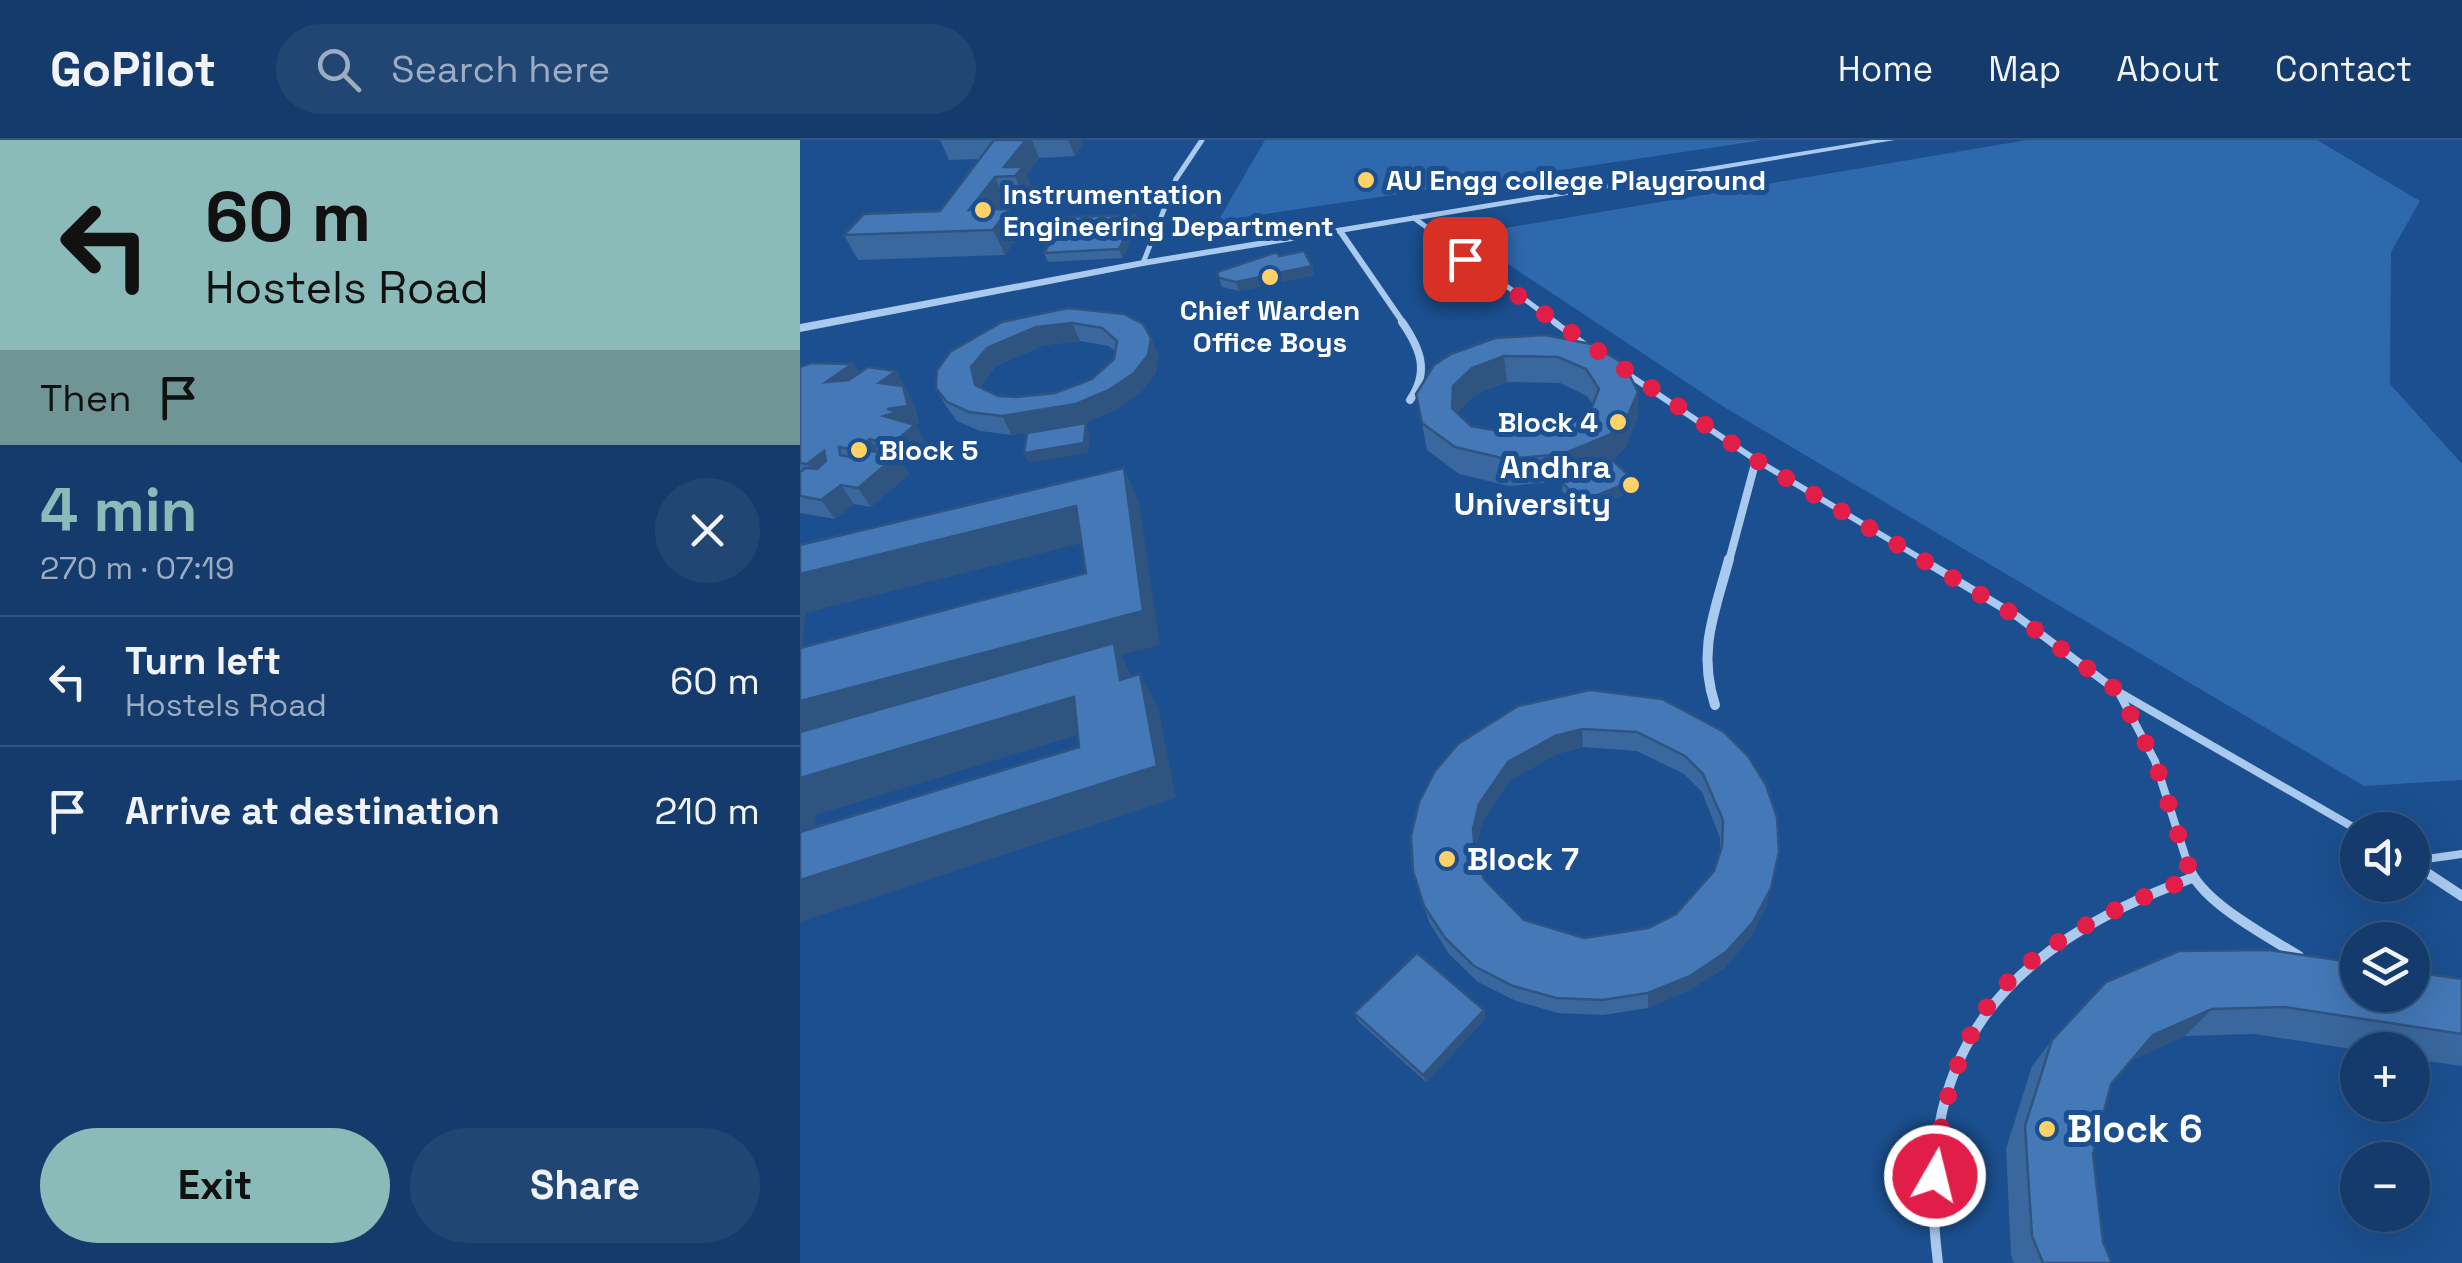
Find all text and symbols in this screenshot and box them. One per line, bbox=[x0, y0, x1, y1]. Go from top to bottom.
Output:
search box bbox=[276, 24, 976, 114]
text: GoPilot bbox=[50, 39, 216, 100]
icon: search bbox=[311, 42, 366, 97]
text: Search here bbox=[391, 45, 610, 93]
text: Home bbox=[1838, 47, 1933, 91]
text: Map bbox=[1988, 47, 2061, 91]
text: About bbox=[2116, 47, 2220, 91]
text: Contact bbox=[2275, 47, 2412, 91]
place label: AU Engg college Playground bbox=[1386, 162, 1766, 198]
marker: AU Engg college Playground bbox=[1355, 169, 1377, 191]
text: 60 m bbox=[205, 172, 371, 261]
place label: Instrumentation Engineering Department bbox=[1003, 176, 1334, 244]
icon: left bbox=[40, 180, 170, 310]
marker: Instrumentation Engineering Department bbox=[972, 199, 994, 221]
pin bbox=[1423, 217, 1508, 302]
icon: arrive bbox=[1438, 232, 1493, 287]
text: Hostels Road bbox=[205, 259, 489, 316]
marker: Chief Warden Office Boys bbox=[1259, 266, 1281, 288]
place label: Chief Warden Office Boys bbox=[1180, 292, 1360, 360]
icon: arrive bbox=[151, 370, 206, 425]
text: Then bbox=[40, 374, 131, 422]
place label: Block 4 bbox=[1498, 404, 1598, 440]
marker: Block 4 bbox=[1607, 411, 1629, 433]
place label: Block 5 bbox=[879, 432, 978, 468]
marker: Block 5 bbox=[848, 439, 870, 461]
place label: Andhra University bbox=[1454, 447, 1611, 524]
text: 4 min bbox=[40, 472, 198, 549]
marker: Andhra University bbox=[1620, 474, 1642, 496]
button: close bbox=[655, 478, 760, 583]
text: 270 m · 07:19 bbox=[40, 548, 235, 588]
text: Turn left bbox=[125, 637, 281, 685]
icon: left bbox=[40, 654, 95, 709]
text: 60 m bbox=[670, 657, 760, 705]
text: Hostels Road bbox=[125, 685, 327, 725]
icon: arrive bbox=[40, 784, 95, 839]
text: Arrive at destination bbox=[125, 787, 500, 835]
text: 210 m bbox=[654, 787, 760, 835]
map controls bbox=[2340, 812, 2430, 1232]
button: sound bbox=[2340, 812, 2430, 902]
place label: Block 7 bbox=[1467, 839, 1579, 879]
marker: Block 7 bbox=[1436, 848, 1458, 870]
button: layers bbox=[2340, 922, 2430, 1012]
button: + bbox=[2340, 1032, 2430, 1122]
place label: Block 6 bbox=[2067, 1105, 2202, 1153]
marker: Block 6 bbox=[2036, 1118, 2058, 1140]
position arrow bbox=[1883, 1124, 1987, 1228]
button: Exit bbox=[40, 1128, 390, 1243]
button: Share bbox=[410, 1128, 760, 1243]
button: − bbox=[2340, 1142, 2430, 1232]

